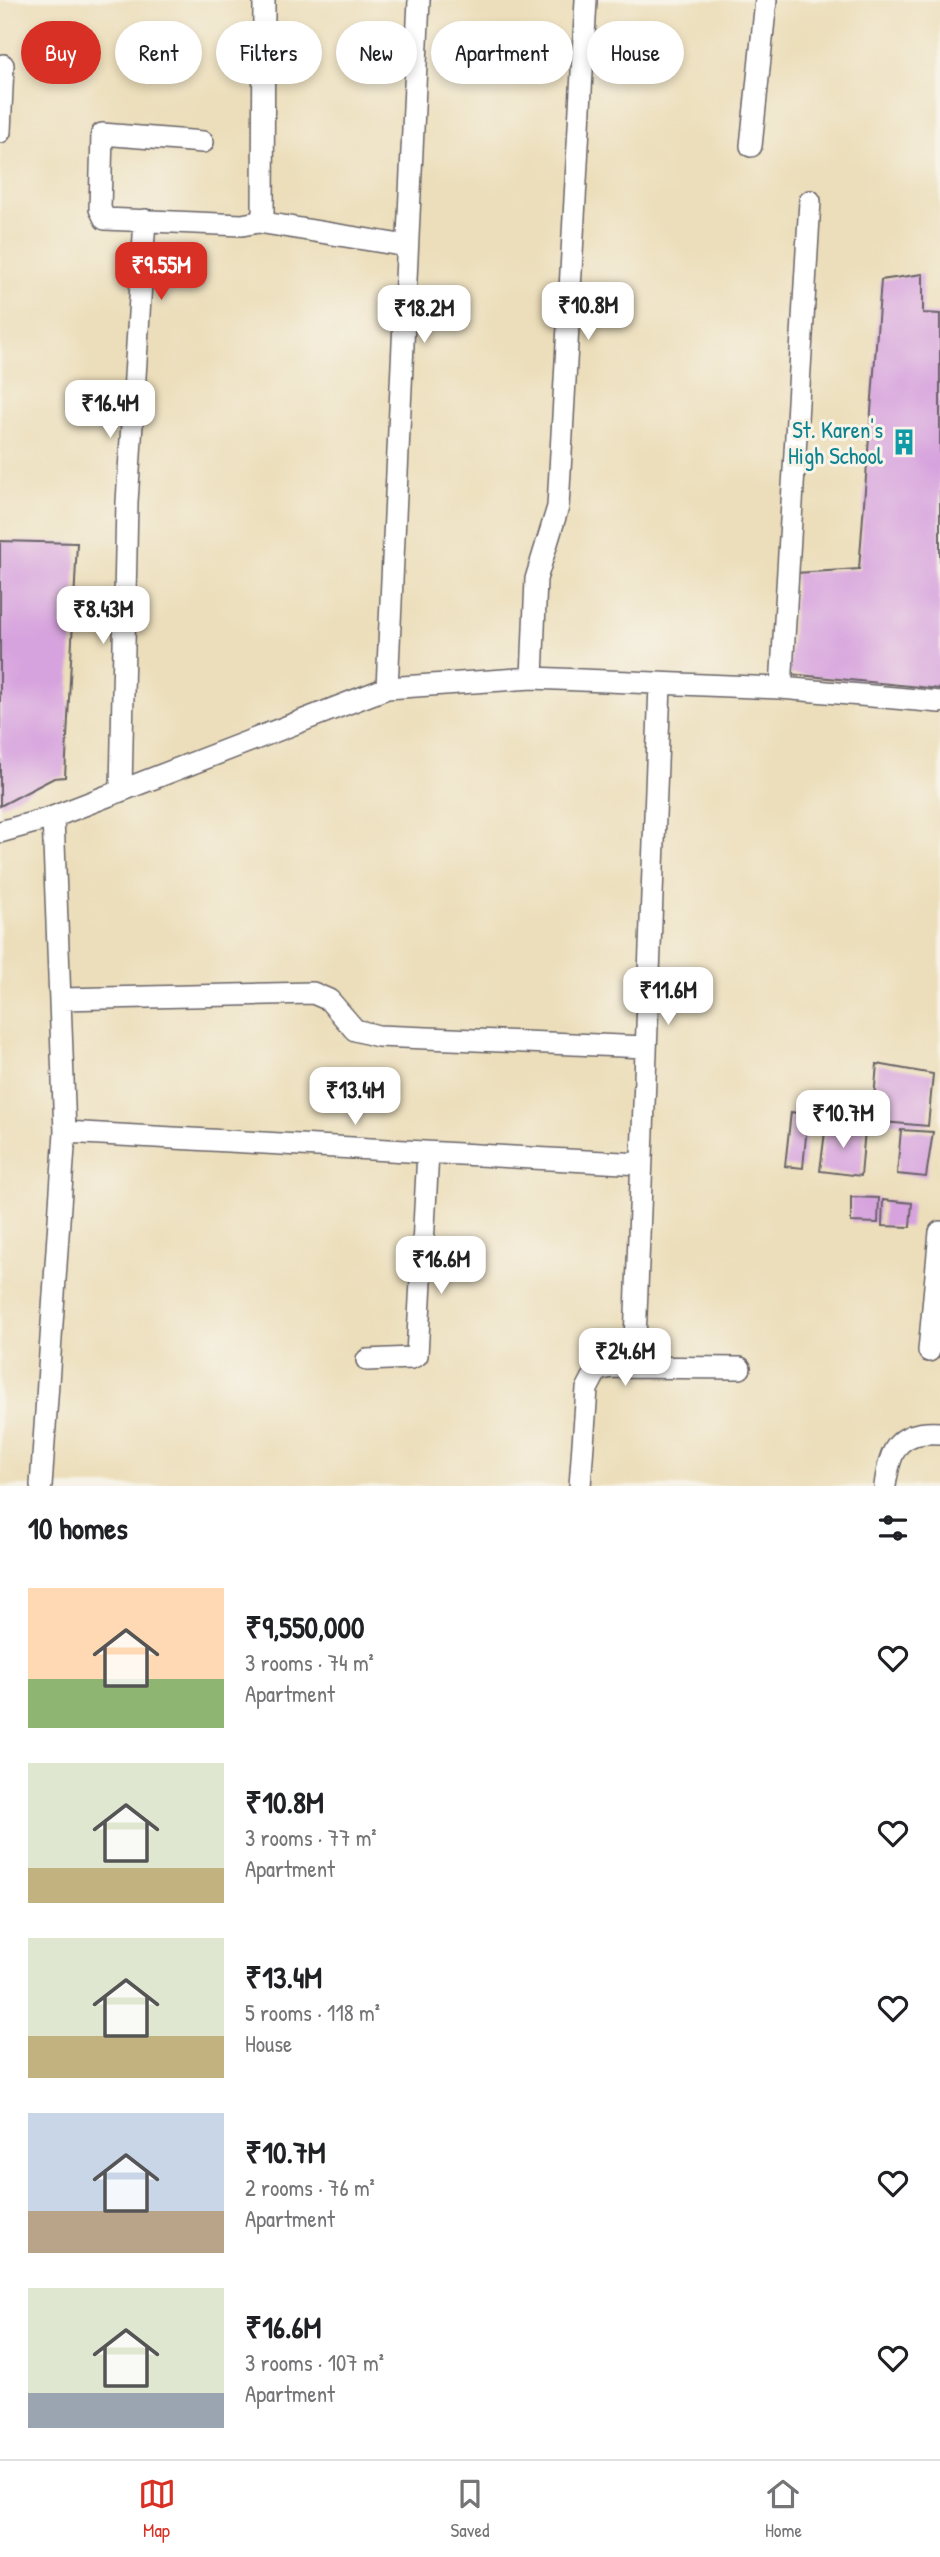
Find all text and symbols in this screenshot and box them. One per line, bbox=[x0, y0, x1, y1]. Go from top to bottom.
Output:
chip: Buy bbox=[21, 21, 101, 84]
chip: Rent bbox=[115, 21, 202, 84]
chip: Filters bbox=[216, 21, 322, 84]
chip: New bbox=[336, 21, 417, 84]
chip: Apartment bbox=[431, 21, 573, 84]
chip: House bbox=[587, 21, 684, 84]
pin: ₹9.55M bbox=[104, 243, 218, 302]
text: ₹9.55M bbox=[131, 249, 191, 280]
pin: ₹10.8M bbox=[531, 282, 645, 342]
pin: ₹18.2M bbox=[367, 286, 481, 345]
text: ₹10.8M bbox=[558, 289, 618, 320]
text: ₹18.2M bbox=[394, 292, 454, 323]
pin: ₹16.4M bbox=[53, 380, 167, 440]
text: ₹16.4M bbox=[81, 387, 139, 418]
place label: St. Karen's High School bbox=[788, 414, 884, 471]
building icon: St. Karen's High School bbox=[889, 427, 919, 457]
pin: ₹8.43M bbox=[46, 586, 160, 646]
text: ₹8.43M bbox=[73, 593, 133, 624]
pin: ₹11.6M bbox=[611, 968, 725, 1027]
text: ₹11.6M bbox=[639, 974, 697, 1005]
pin: ₹13.4M bbox=[298, 1068, 412, 1127]
text: ₹13.4M bbox=[325, 1074, 385, 1105]
pin: ₹10.7M bbox=[786, 1090, 900, 1150]
text: ₹10.7M bbox=[812, 1097, 874, 1128]
pin: ₹16.6M bbox=[384, 1236, 498, 1296]
text: ₹16.6M bbox=[412, 1243, 470, 1274]
pin: ₹24.6M bbox=[568, 1328, 682, 1388]
text: ₹24.6M bbox=[595, 1335, 655, 1366]
text: 10 homes bbox=[28, 1508, 128, 1548]
icon: filters bbox=[874, 1509, 912, 1547]
text: ₹9,550,000 bbox=[245, 1607, 364, 1647]
icon: home bbox=[84, 1616, 168, 1700]
icon: heart bbox=[874, 1639, 912, 1677]
text: 3 rooms · 74 m² bbox=[245, 1647, 374, 1678]
text: Apartment bbox=[245, 1678, 335, 1709]
text: ₹10.8M bbox=[245, 1782, 324, 1822]
icon: home bbox=[84, 1791, 168, 1875]
icon: heart bbox=[874, 1814, 912, 1852]
text: 3 rooms · 77 m² bbox=[245, 1822, 377, 1853]
text: Apartment bbox=[245, 1853, 335, 1884]
text: ₹13.4M bbox=[245, 1957, 322, 1997]
icon: home bbox=[84, 1966, 168, 2050]
icon: heart bbox=[874, 1989, 912, 2027]
text: 5 rooms · 118 m² bbox=[245, 1997, 380, 2028]
text: House bbox=[245, 2028, 292, 2059]
text: ₹10.7M bbox=[245, 2132, 326, 2172]
icon: home bbox=[84, 2141, 168, 2225]
icon: heart bbox=[874, 2164, 912, 2202]
text: 2 rooms · 76 m² bbox=[245, 2172, 375, 2203]
text: Apartment bbox=[245, 2203, 335, 2234]
text: ₹16.6M bbox=[245, 2307, 321, 2347]
icon: home bbox=[84, 2316, 168, 2400]
icon: heart bbox=[874, 2339, 912, 2377]
text: 3 rooms · 107 m² bbox=[245, 2347, 384, 2378]
text: Apartment bbox=[245, 2378, 335, 2409]
tab: Map bbox=[138, 2475, 176, 2543]
tab: Saved bbox=[451, 2475, 489, 2543]
tab: Home bbox=[764, 2475, 802, 2543]

